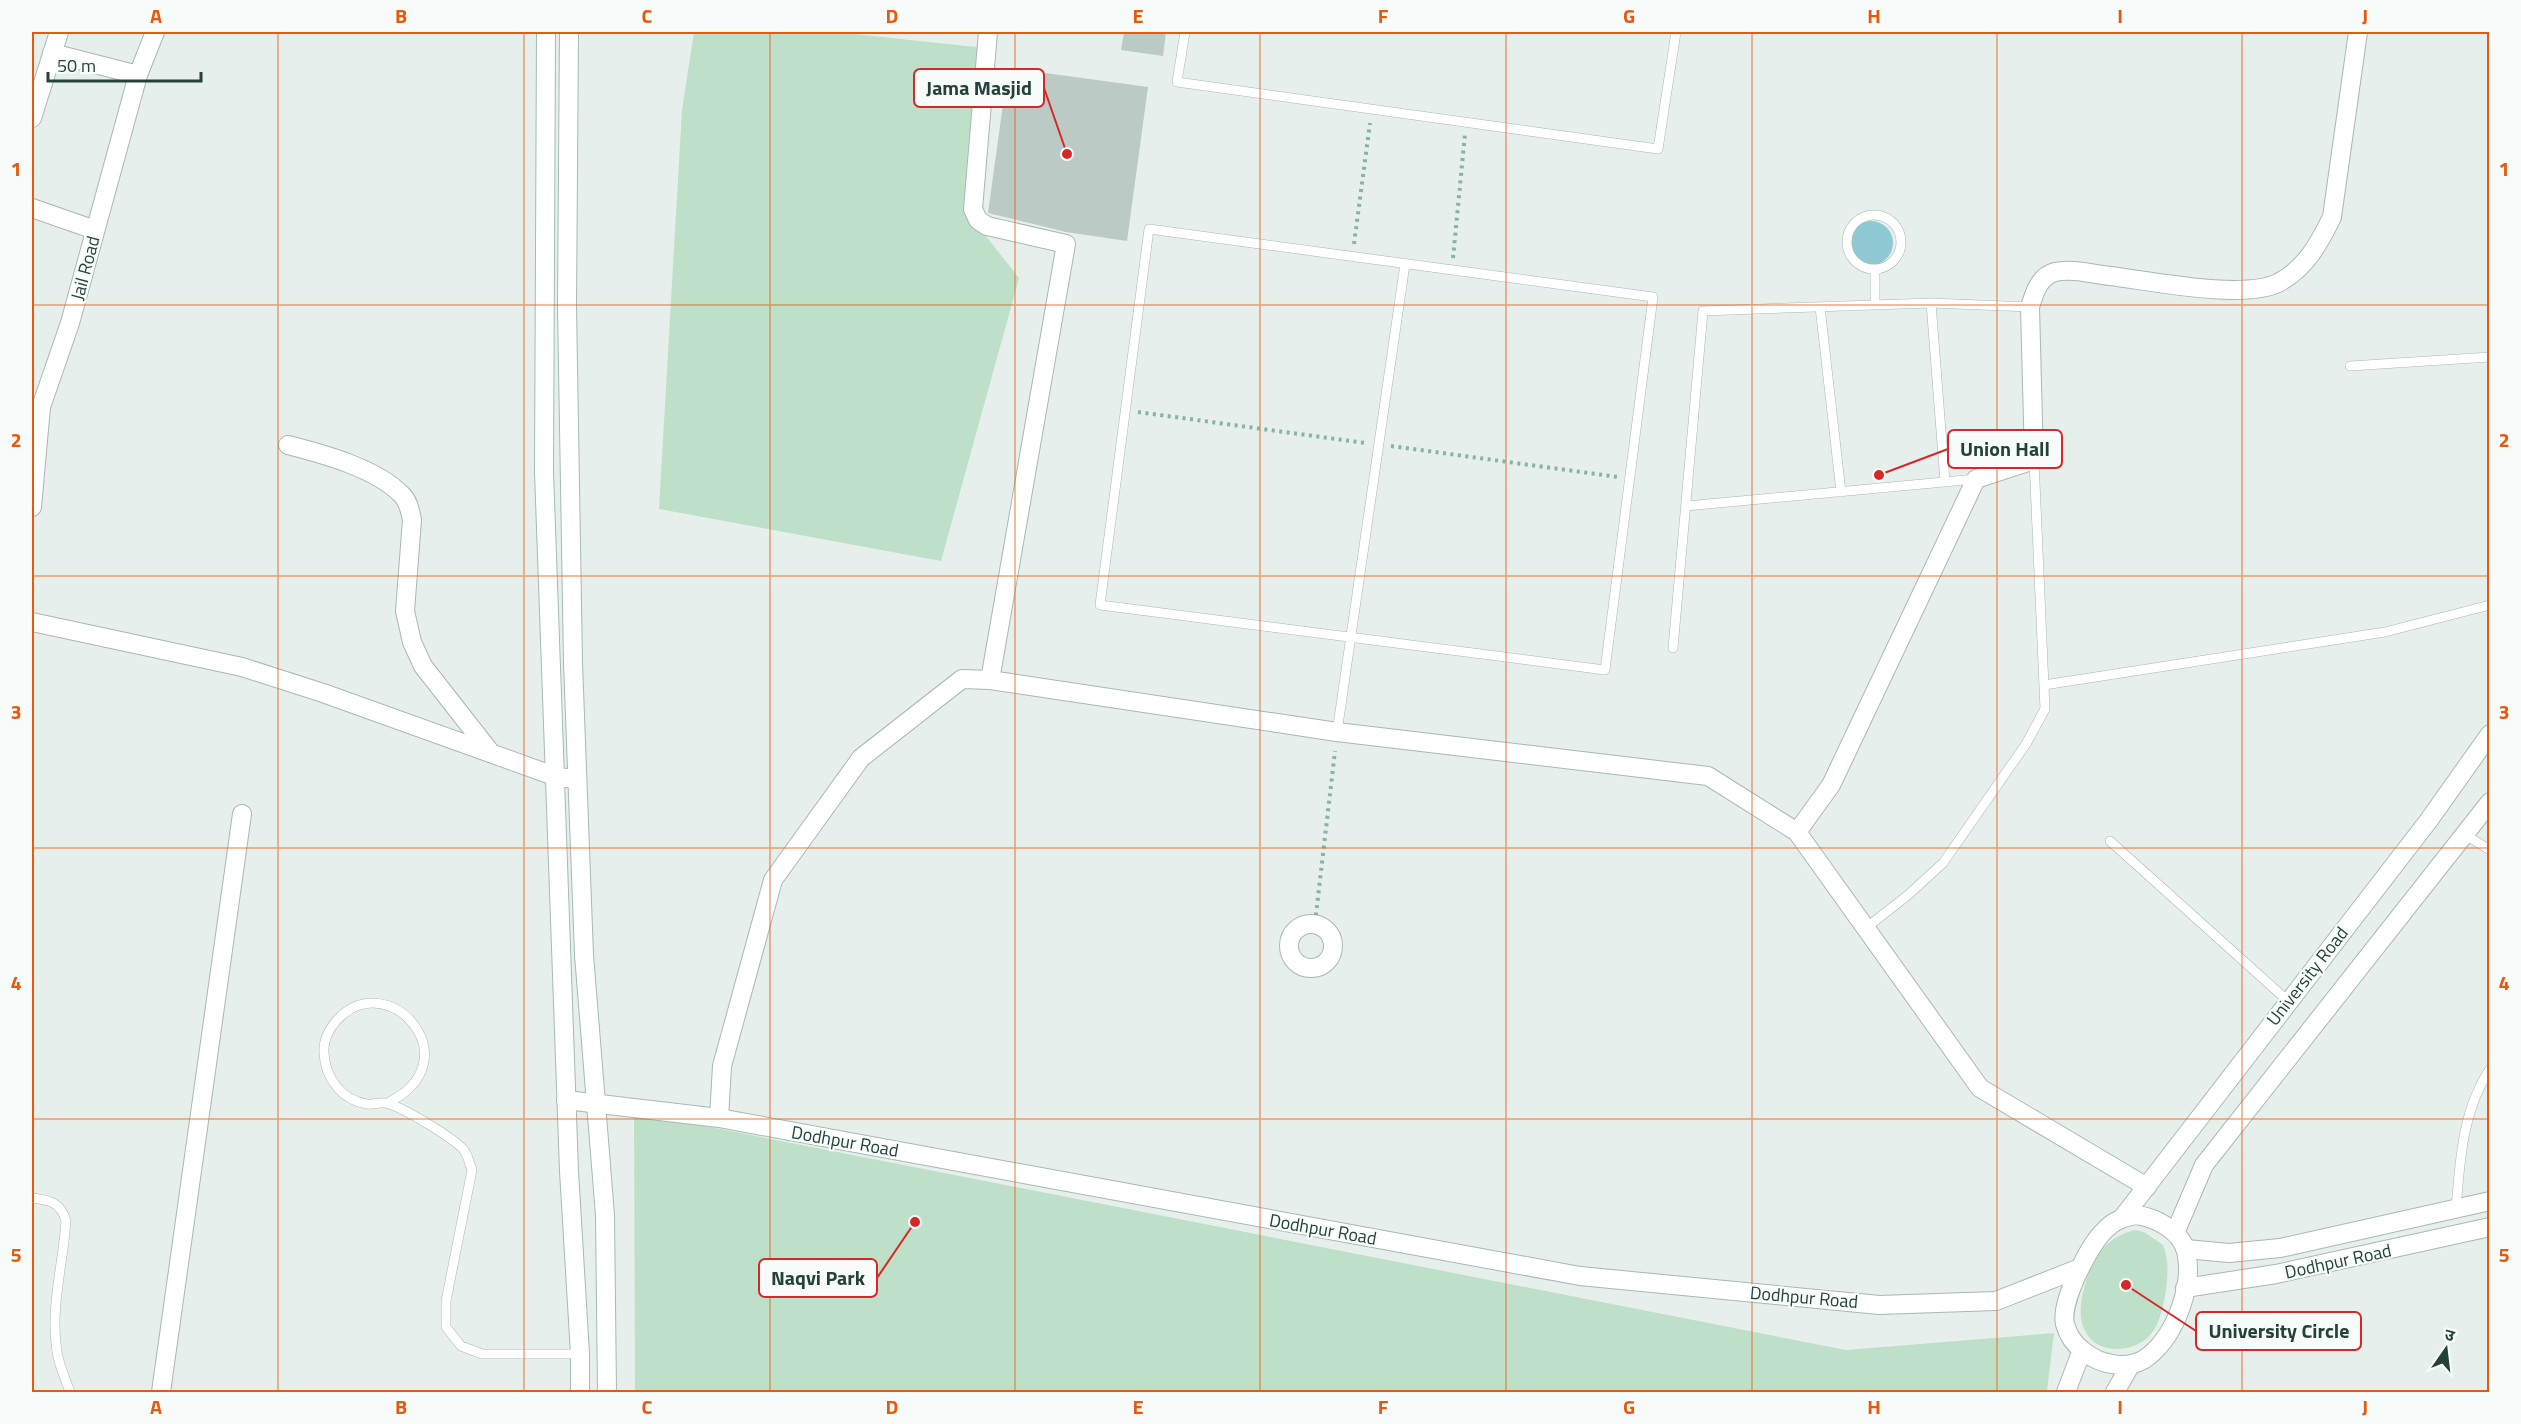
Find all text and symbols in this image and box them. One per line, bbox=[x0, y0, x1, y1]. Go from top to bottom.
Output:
text: A bbox=[150, 0, 162, 31]
text: B bbox=[395, 0, 407, 31]
text: C bbox=[642, 0, 653, 31]
text: D bbox=[886, 0, 898, 31]
text: E bbox=[1132, 0, 1144, 31]
text: F bbox=[1378, 0, 1389, 31]
text: G bbox=[1623, 0, 1635, 31]
text: H bbox=[1867, 0, 1881, 31]
text: I bbox=[2117, 0, 2123, 31]
text: J bbox=[2362, 0, 2368, 31]
scale bar bbox=[48, 45, 201, 83]
text: 50 m bbox=[57, 52, 96, 79]
callout: Jama Masjid bbox=[914, 69, 1044, 107]
text: Jama Masjid bbox=[926, 72, 1032, 103]
text: 1 bbox=[10, 153, 22, 184]
text: 1 bbox=[2498, 153, 2510, 184]
street label: Jail Road bbox=[64, 233, 106, 303]
text: 2 bbox=[10, 424, 22, 455]
text: 2 bbox=[2498, 424, 2510, 455]
callout: Union Hall bbox=[1948, 430, 2062, 468]
text: Union Hall bbox=[1960, 433, 2050, 464]
text: 3 bbox=[10, 696, 22, 727]
text: 3 bbox=[2498, 696, 2510, 727]
street label: University Road bbox=[2260, 921, 2354, 1031]
text: 4 bbox=[10, 967, 22, 998]
text: 4 bbox=[2498, 967, 2510, 998]
street label: Dodhpur Road bbox=[789, 1118, 901, 1164]
street label: Dodhpur Road bbox=[1267, 1206, 1379, 1252]
street label: Dodhpur Road bbox=[2282, 1237, 2394, 1285]
text: 5 bbox=[10, 1239, 22, 1270]
text: 5 bbox=[2498, 1239, 2510, 1270]
callout: Naqvi Park bbox=[759, 1259, 877, 1297]
text: Naqvi Park bbox=[771, 1262, 866, 1293]
street label: Dodhpur Road bbox=[1749, 1279, 1859, 1315]
callout: University Circle bbox=[2196, 1312, 2361, 1350]
text: University Circle bbox=[2209, 1315, 2349, 1346]
north arrow bbox=[2416, 1319, 2476, 1379]
text: उ bbox=[2442, 1322, 2458, 1347]
text: A bbox=[150, 1391, 162, 1422]
text: B bbox=[395, 1391, 407, 1422]
text: C bbox=[642, 1391, 653, 1422]
text: D bbox=[886, 1391, 898, 1422]
text: E bbox=[1132, 1391, 1144, 1422]
text: F bbox=[1378, 1391, 1389, 1422]
text: G bbox=[1623, 1391, 1635, 1422]
text: H bbox=[1867, 1391, 1881, 1422]
text: I bbox=[2117, 1391, 2123, 1422]
text: J bbox=[2362, 1391, 2368, 1422]

